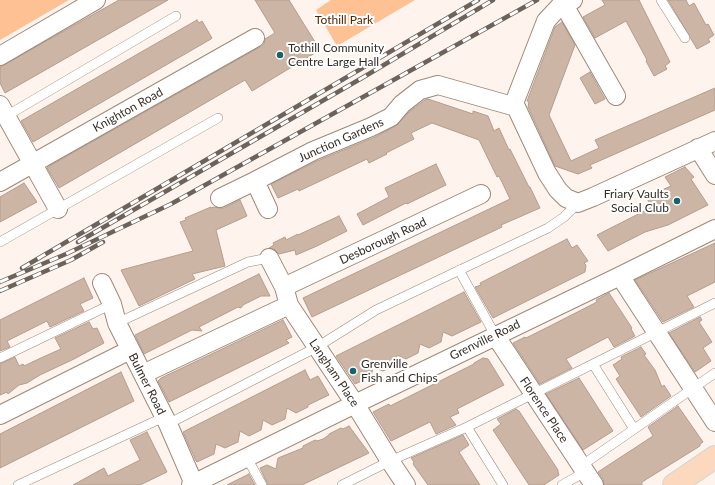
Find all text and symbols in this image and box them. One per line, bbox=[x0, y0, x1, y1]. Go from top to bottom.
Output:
park label: Tothill Park bbox=[315, 13, 373, 27]
place label: Tothill Community Centre Large Hall bbox=[288, 41, 384, 69]
marker: Tothill Community Centre Large Hall bbox=[275, 50, 285, 60]
street label: Knighton Road bbox=[90, 85, 166, 135]
street label: Junction Gardens bbox=[296, 115, 386, 165]
place label: Friary Vaults Social Club bbox=[604, 187, 669, 215]
marker: Friary Vaults Social Club bbox=[672, 196, 682, 206]
street label: Desborough Road bbox=[337, 215, 429, 267]
street label: Grenville Road bbox=[447, 317, 523, 363]
street label: Langham Place bbox=[306, 336, 362, 410]
street label: Bulmer Road bbox=[125, 351, 169, 417]
place label: Grenville Fish and Chips bbox=[361, 357, 438, 385]
marker: Grenville Fish and Chips bbox=[348, 366, 358, 376]
street label: Florence Place bbox=[517, 374, 571, 446]

